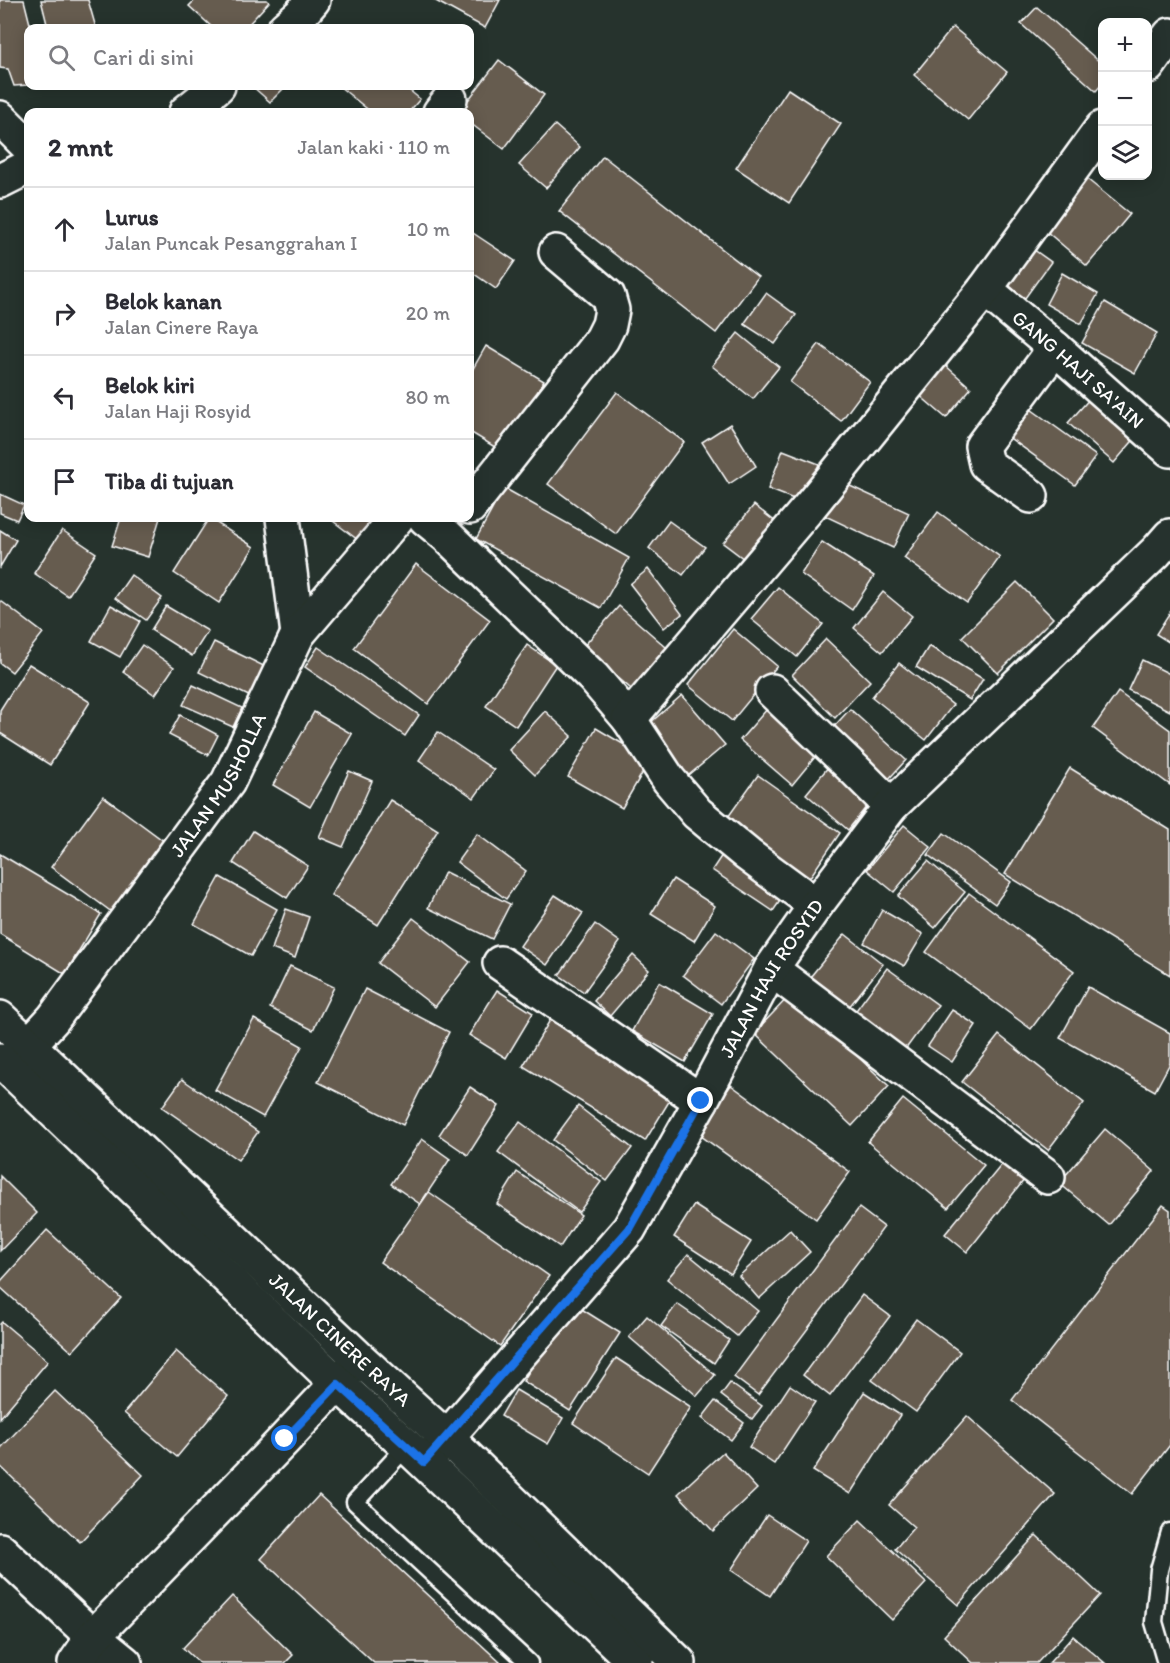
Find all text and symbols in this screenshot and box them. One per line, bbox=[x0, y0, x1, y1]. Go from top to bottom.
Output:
map controls bbox=[1098, 18, 1152, 180]
button: + bbox=[1098, 18, 1152, 72]
search box bbox=[24, 24, 474, 90]
icon: search bbox=[45, 41, 78, 74]
text: Cari di sini bbox=[93, 44, 194, 71]
button: − bbox=[1098, 72, 1152, 126]
button: layers bbox=[1098, 126, 1152, 180]
text: 2 mnt bbox=[48, 131, 113, 163]
text: Jalan kaki · 110 m bbox=[297, 135, 450, 159]
text: Lurus bbox=[105, 204, 159, 231]
icon: ahead bbox=[48, 213, 81, 246]
text: 10 m bbox=[407, 217, 450, 241]
text: Jalan Puncak Pesanggrahan I bbox=[105, 231, 358, 255]
text: Belok kanan bbox=[105, 288, 222, 315]
icon: right bbox=[48, 297, 81, 330]
text: 20 m bbox=[406, 301, 450, 325]
street label: GANG HAJI SA'AIN bbox=[1007, 305, 1149, 434]
text: Jalan Cinere Raya bbox=[105, 315, 258, 339]
text: Belok kiri bbox=[105, 372, 195, 399]
icon: left bbox=[48, 381, 81, 414]
text: 80 m bbox=[405, 385, 450, 409]
text: Jalan Haji Rosyid bbox=[105, 399, 251, 423]
icon: arrive bbox=[48, 465, 81, 498]
text: Tiba di tujuan bbox=[105, 468, 234, 495]
street label: JALAN MUSHOLLA bbox=[165, 709, 271, 861]
street label: JALAN HAJI ROSYID bbox=[714, 894, 828, 1061]
route end bbox=[687, 1087, 713, 1113]
street label: JALAN CINERE RAYA bbox=[264, 1267, 416, 1412]
route start bbox=[271, 1425, 297, 1451]

